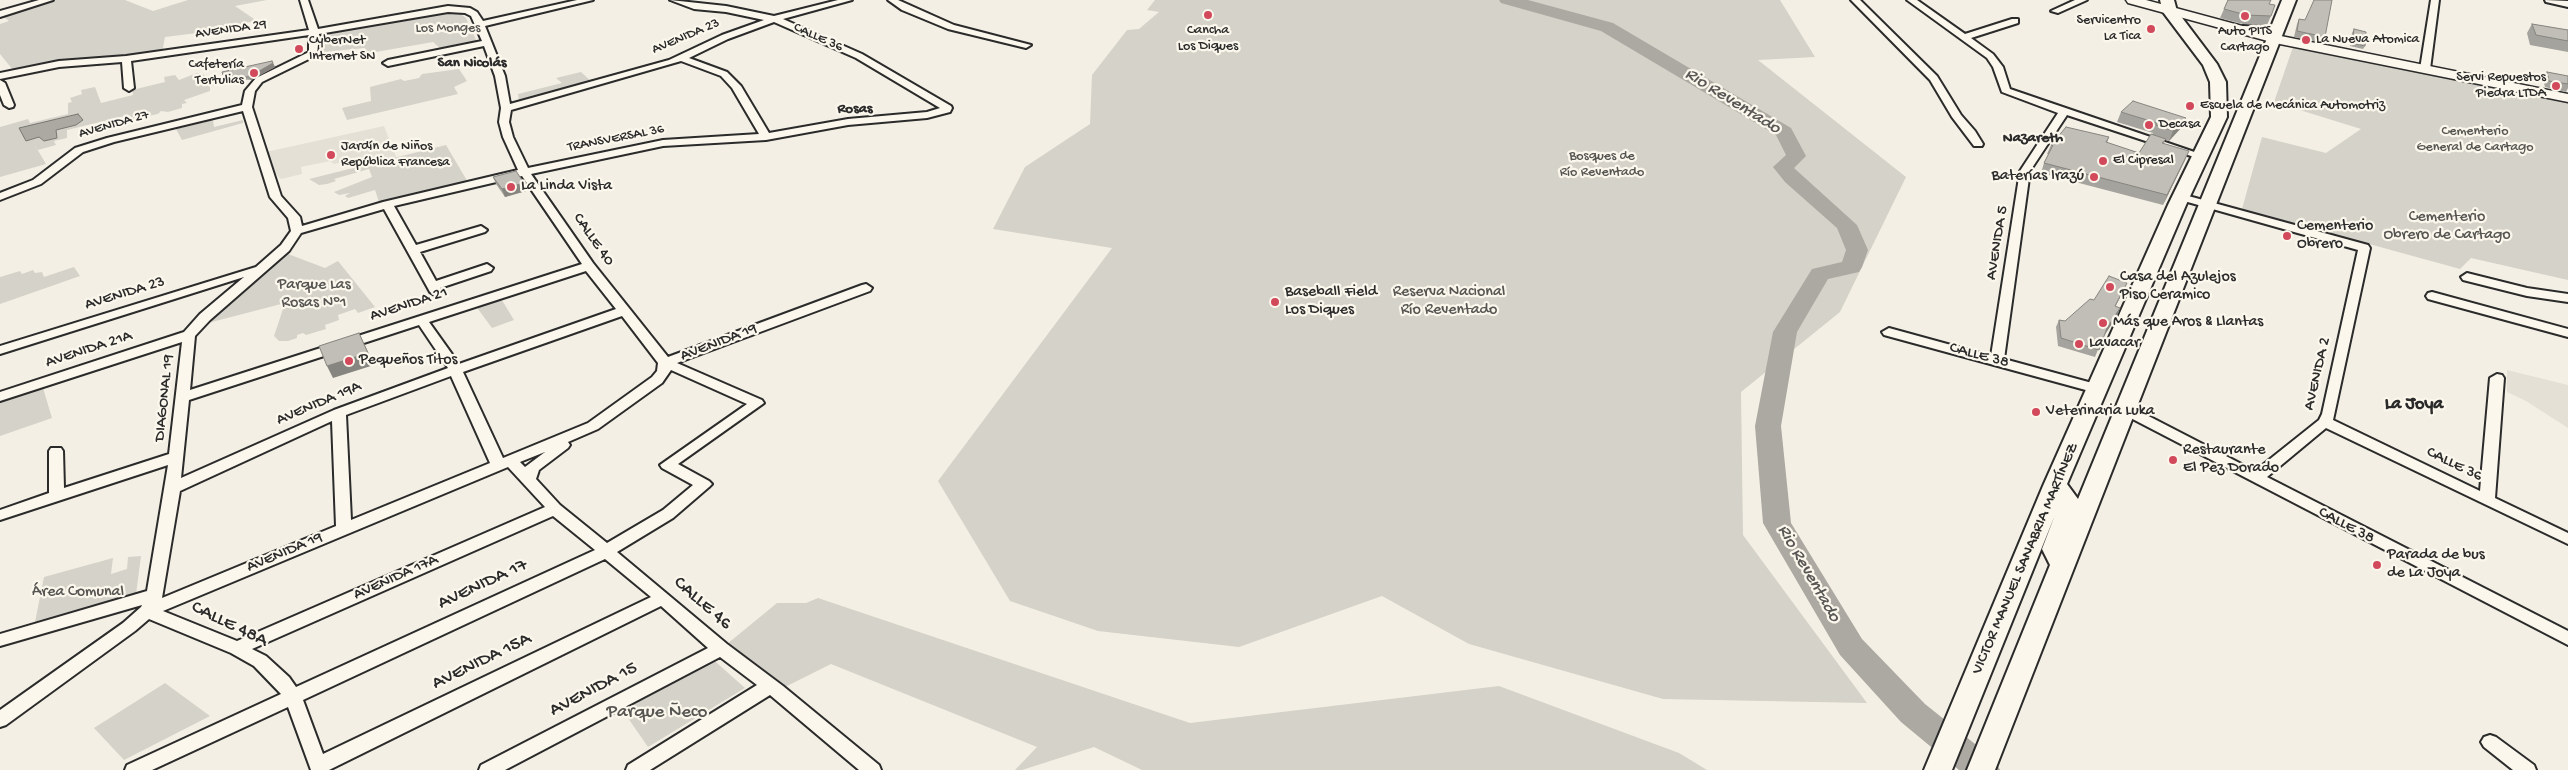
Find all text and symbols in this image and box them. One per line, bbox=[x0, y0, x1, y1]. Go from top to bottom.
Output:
marker: Cancha Los Diques bbox=[1202, 9, 1214, 21]
marker: Auto PITS Cartago bbox=[2239, 10, 2251, 22]
place label: Servicentro La Tica bbox=[2077, 13, 2141, 46]
street label: AVENIDA 23 bbox=[650, 15, 722, 59]
street label: AVENIDA 29 bbox=[194, 17, 268, 43]
street label: CALLE 36 bbox=[791, 20, 845, 56]
park label: Los Monges bbox=[416, 21, 480, 37]
place label: Cancha Los Diques bbox=[1178, 23, 1238, 56]
marker: Servicentro La Tica bbox=[2145, 23, 2157, 35]
place label: Auto PITS Cartago bbox=[2218, 24, 2272, 56]
place label: La Nueva Atomica bbox=[2316, 32, 2419, 48]
place label: CyberNet Internet SN bbox=[309, 33, 375, 65]
marker: La Nueva Atomica bbox=[2300, 34, 2312, 46]
marker: CyberNet Internet SN bbox=[293, 43, 305, 55]
district label: San Nicolás bbox=[437, 55, 507, 73]
place label: Cafetería Tertulias bbox=[188, 57, 244, 90]
water label: Rio Reventado bbox=[1680, 64, 1784, 140]
marker: Cafetería Tertulias bbox=[248, 67, 260, 79]
place label: Servi Repuestos Piedra LTDA bbox=[2456, 70, 2546, 102]
marker: Servi Repuestos Piedra LTDA bbox=[2550, 80, 2562, 92]
place label: Escuela de Mecánica Automotriz bbox=[2200, 98, 2385, 114]
marker: Escuela de Mecánica Automotriz bbox=[2184, 100, 2196, 112]
district label: Rosas bbox=[837, 101, 873, 119]
street label: AVENIDA 27 bbox=[77, 107, 151, 143]
place label: Decasa bbox=[2159, 117, 2201, 133]
marker: Decasa bbox=[2143, 119, 2155, 131]
street label: TRANSVERSAL 36 bbox=[566, 121, 666, 157]
park label: Cementerio General de Cartago bbox=[2417, 124, 2533, 156]
district label: Nazareth bbox=[2003, 130, 2063, 148]
place label: Jardín de Niños República Francesa bbox=[341, 139, 450, 172]
marker: Jardín de Niños República Francesa bbox=[325, 149, 337, 161]
park label: Bosques de Río Reventado bbox=[1560, 149, 1644, 182]
place label: El Cipresal bbox=[2113, 153, 2174, 169]
marker: El Cipresal bbox=[2097, 155, 2109, 167]
place label: Baterías Irazú bbox=[1992, 167, 2084, 187]
marker: Baterías Irazú bbox=[2088, 171, 2100, 183]
place label: La Linda Vista bbox=[521, 177, 612, 197]
marker: La Linda Vista bbox=[505, 181, 517, 193]
street label: AVENIDA 5 bbox=[1983, 205, 2013, 281]
park label: Cementerio Obrero de Cartago bbox=[2383, 208, 2511, 246]
street label: CALLE 40 bbox=[568, 210, 618, 270]
place label: Cementerio Obrero bbox=[2297, 217, 2373, 255]
marker: Cementerio Obrero bbox=[2281, 230, 2293, 242]
place label: Casa del Azulejos Piso Ceramico bbox=[2120, 268, 2236, 306]
street label: AVENIDA 23 bbox=[83, 273, 167, 315]
park label: Parque Las Rosas Nº1 bbox=[277, 276, 351, 314]
marker: Casa del Azulejos Piso Ceramico bbox=[2104, 281, 2116, 293]
street label: AVENIDA 21 bbox=[368, 283, 450, 327]
place label: Baseball Field Los Diques bbox=[1285, 283, 1377, 321]
park label: Reserva Nacional Río Reventado bbox=[1393, 283, 1505, 321]
marker: Baseball Field Los Diques bbox=[1269, 296, 1281, 308]
place label: Más que Aros & Llantas bbox=[2113, 313, 2263, 333]
marker: Más que Aros & Llantas bbox=[2097, 317, 2109, 329]
street label: AVENIDA 19 bbox=[678, 320, 760, 366]
street label: AVENIDA 21A bbox=[43, 327, 135, 373]
place label: Lavacar bbox=[2089, 334, 2140, 354]
street label: AVENIDA 2 bbox=[2300, 336, 2336, 412]
marker: Lavacar bbox=[2073, 338, 2085, 350]
street label: CALLE 38 bbox=[1947, 339, 2011, 373]
place label: Pequeños Titos bbox=[359, 351, 457, 371]
street label: DIAGONAL 19 bbox=[151, 354, 179, 442]
marker: Pequeños Titos bbox=[343, 355, 355, 367]
street label: AVENIDA 19A bbox=[274, 378, 364, 430]
district label: La Joya bbox=[2385, 394, 2443, 416]
place label: Veterinaria Luka bbox=[2046, 402, 2155, 422]
marker: Veterinaria Luka bbox=[2030, 406, 2042, 418]
street label: VICTOR MANUEL SANABRIA MARTÍNEZ bbox=[1968, 441, 2084, 677]
place label: Restaurante El Pez Dorado bbox=[2183, 441, 2279, 479]
street label: CALLE 36 bbox=[2423, 443, 2485, 487]
marker: Restaurante El Pez Dorado bbox=[2167, 454, 2179, 466]
street label: CALLE 38 bbox=[2315, 503, 2377, 549]
water label: Rio Reventado bbox=[1771, 522, 1845, 626]
street label: AVENIDA 19 bbox=[244, 528, 326, 578]
place label: Parada de bus de La Joya bbox=[2387, 546, 2485, 584]
street label: AVENIDA 17A bbox=[351, 551, 441, 605]
street label: AVENIDA 17 bbox=[435, 554, 531, 616]
marker: Parada de bus de La Joya bbox=[2371, 559, 2383, 571]
street label: CALLE 46 bbox=[668, 572, 736, 636]
park label: Área Comunal bbox=[32, 583, 124, 603]
street label: CALLE 48A bbox=[187, 597, 271, 653]
street label: AVENIDA 15A bbox=[429, 628, 535, 696]
street label: AVENIDA 15 bbox=[546, 657, 642, 723]
park label: Parque Ñeco bbox=[607, 702, 707, 724]

